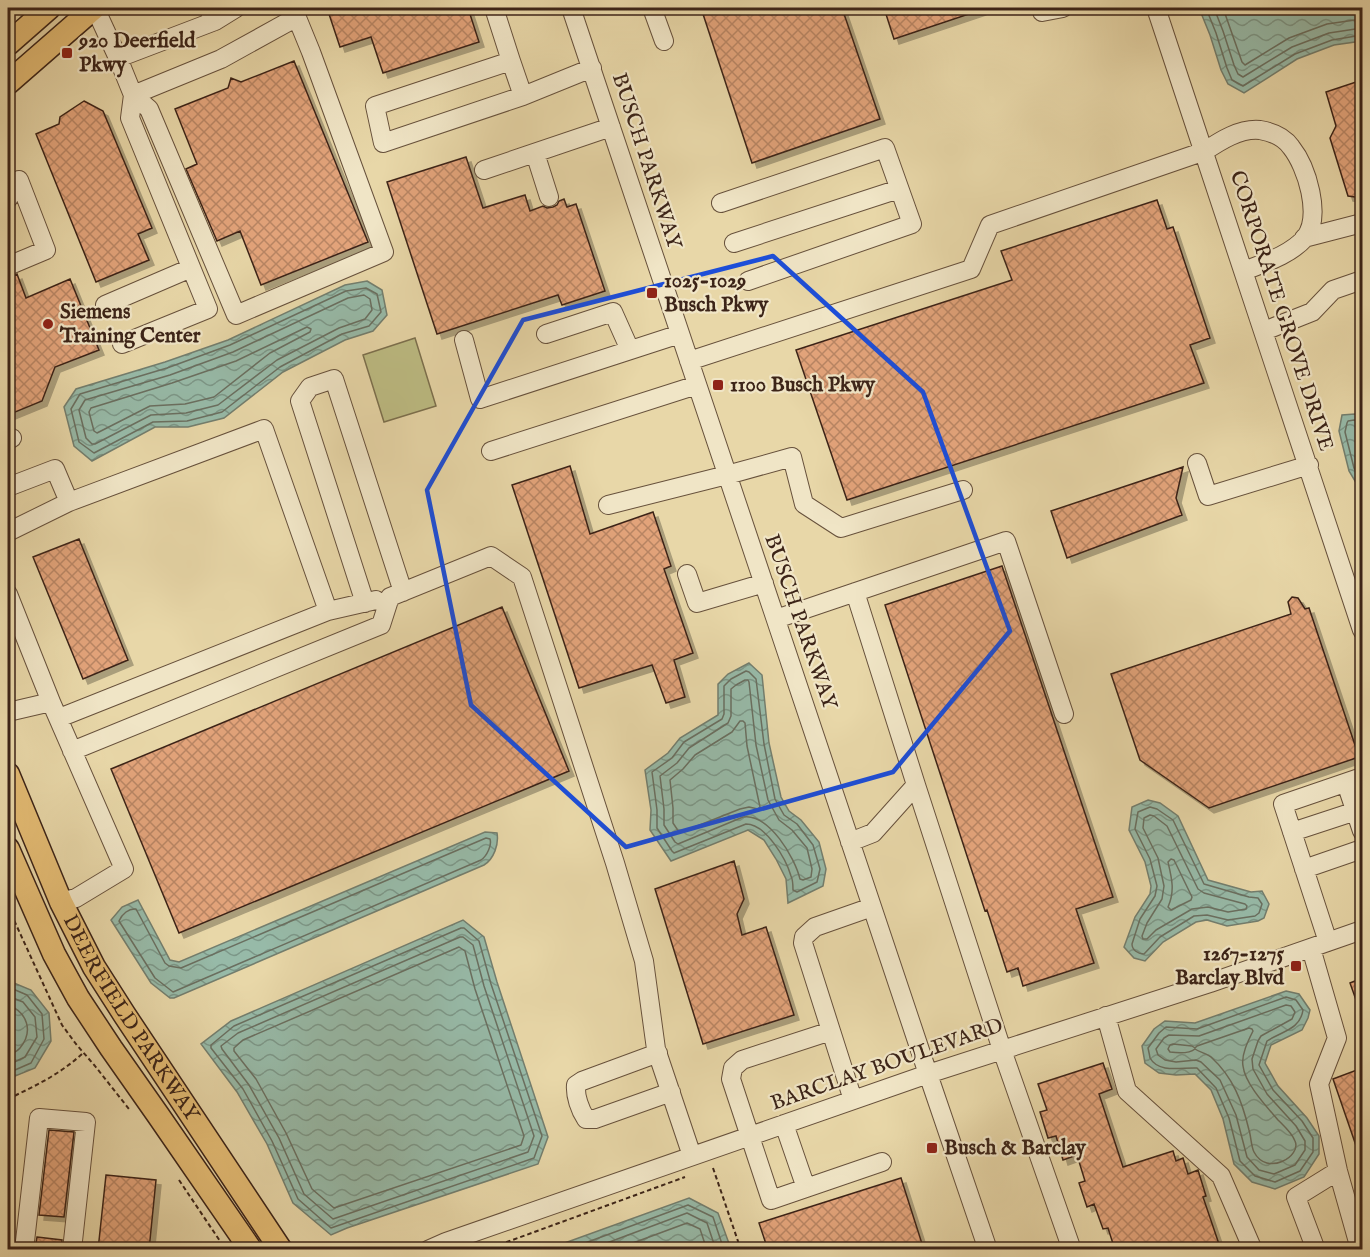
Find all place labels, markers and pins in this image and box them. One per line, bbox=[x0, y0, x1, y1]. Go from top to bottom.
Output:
place label: 920 Deerfield Pkwy bbox=[78, 28, 196, 79]
marker: 920 Deerfield Pkwy bbox=[60, 46, 74, 60]
place label: 1025-1029 Busch Pkwy bbox=[664, 268, 769, 319]
marker: 1025-1029 Busch Pkwy bbox=[645, 286, 659, 300]
place label: Siemens Training Center bbox=[59, 299, 201, 350]
marker: Siemens Training Center bbox=[41, 317, 55, 331]
place label: 1100 Busch Pkwy bbox=[730, 372, 876, 399]
marker: 1100 Busch Pkwy bbox=[711, 378, 725, 392]
place label: 1267-1275 Barclay Blvd bbox=[1175, 941, 1285, 992]
marker: 1267-1275 Barclay Blvd bbox=[1289, 959, 1303, 973]
place label: Busch & Barclay bbox=[944, 1135, 1087, 1162]
marker: Busch & Barclay bbox=[925, 1141, 939, 1155]

